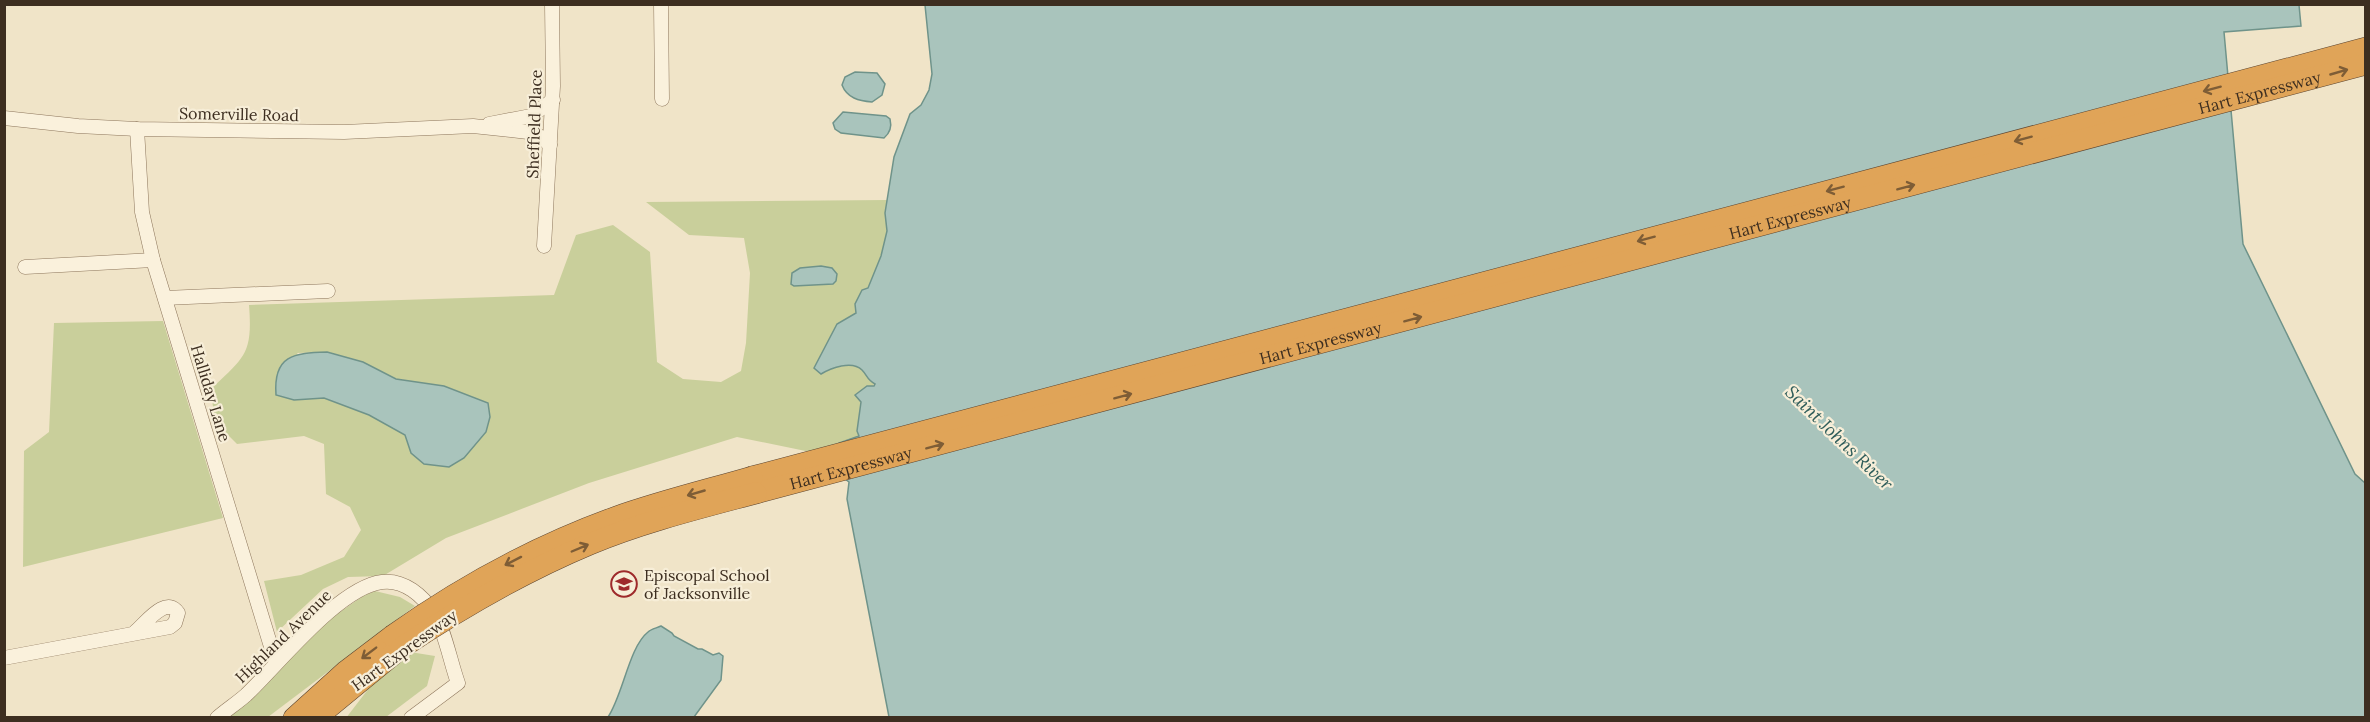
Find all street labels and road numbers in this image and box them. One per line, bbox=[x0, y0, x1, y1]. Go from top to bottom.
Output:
street label: Hart Expressway bbox=[2196, 66, 2323, 118]
street label: Sheffield Place bbox=[522, 69, 546, 179]
street label: Somerville Road bbox=[179, 103, 299, 125]
street label: Hart Expressway bbox=[1727, 192, 1854, 243]
street label: Hart Expressway bbox=[1257, 317, 1384, 368]
street label: Halliday Lane bbox=[187, 342, 235, 444]
street label: Hart Expressway bbox=[787, 442, 915, 494]
street label: Highland Avenue bbox=[231, 585, 336, 687]
street label: Hart Expressway bbox=[347, 605, 461, 695]

